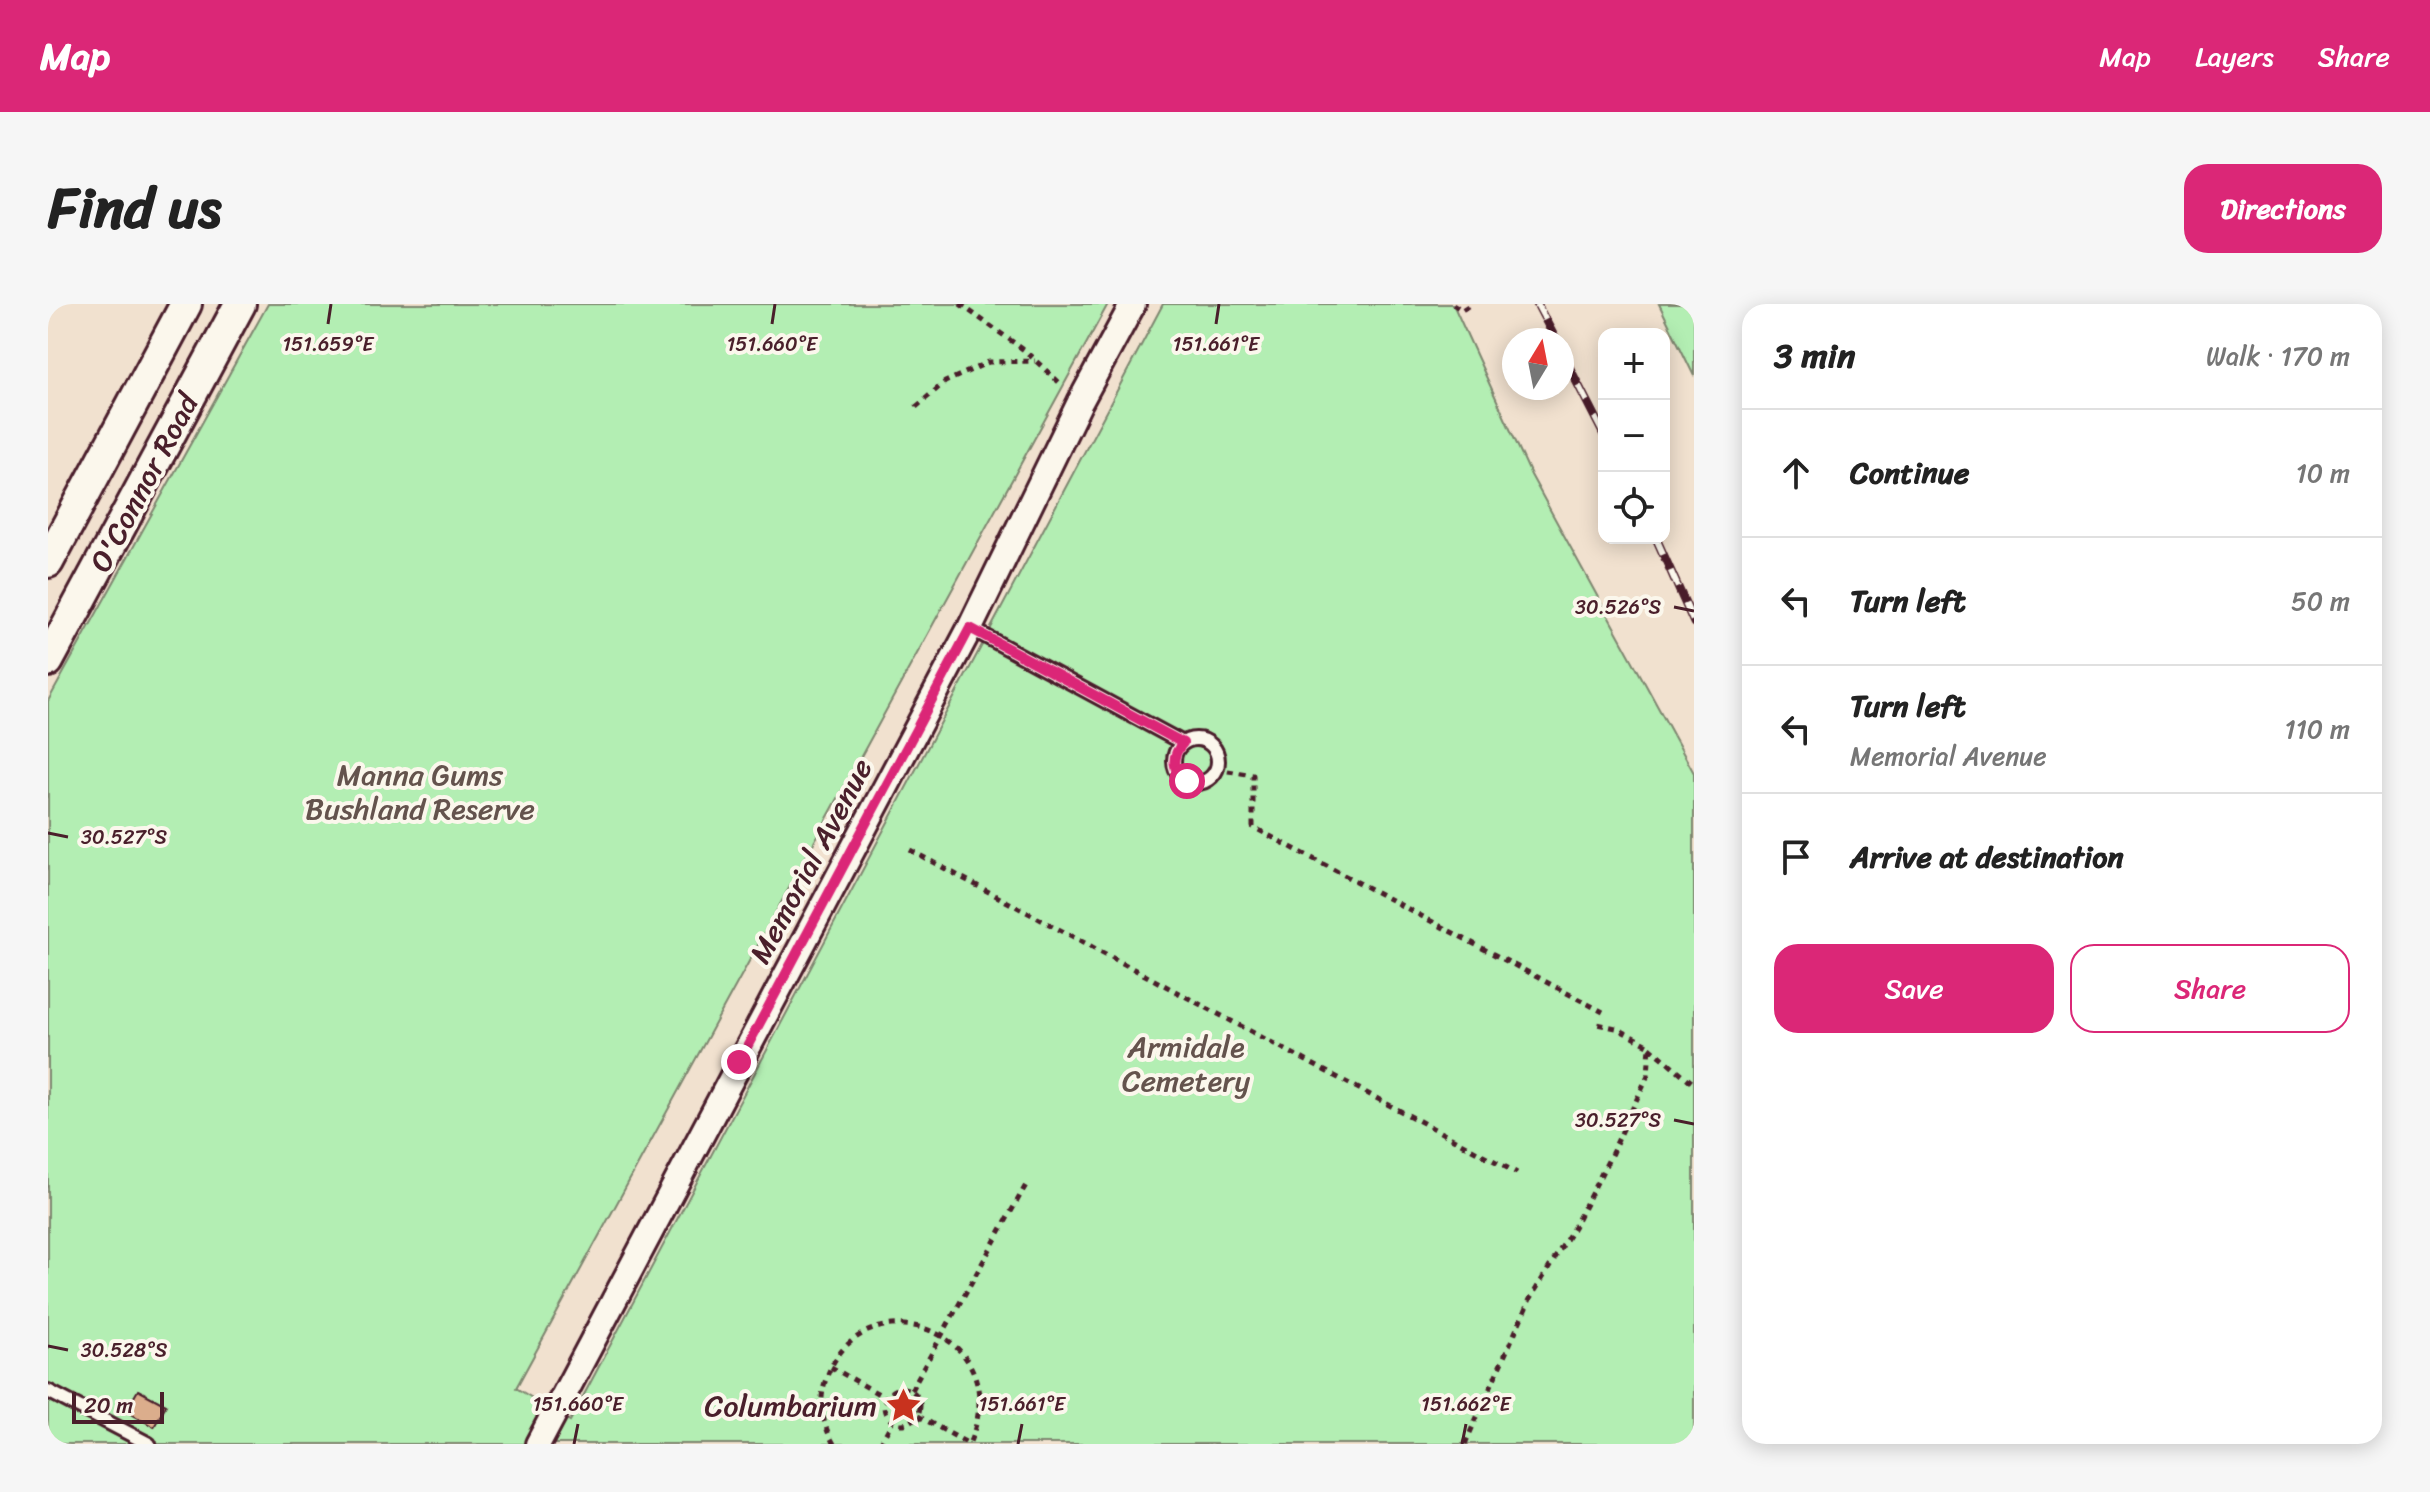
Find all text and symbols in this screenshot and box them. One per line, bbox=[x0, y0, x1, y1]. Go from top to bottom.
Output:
text: Map bbox=[40, 23, 110, 90]
text: Map bbox=[2099, 32, 2151, 81]
text: Layers bbox=[2195, 32, 2274, 81]
text: Share bbox=[2318, 32, 2390, 81]
text: Find us bbox=[48, 159, 221, 258]
button: Directions bbox=[2184, 164, 2382, 253]
text: 3 min bbox=[1774, 326, 1855, 386]
text: 151.659°E bbox=[283, 327, 375, 362]
text: 151.660°E bbox=[727, 327, 819, 362]
text: 151.661°E bbox=[1173, 327, 1261, 362]
north arrow bbox=[1502, 328, 1574, 400]
map controls bbox=[1598, 328, 1670, 544]
button: + bbox=[1598, 328, 1670, 400]
text: Walk · 170 m bbox=[2206, 333, 2350, 379]
street label: O'Connor Road bbox=[74, 382, 215, 582]
button: − bbox=[1598, 400, 1670, 472]
text: Continue bbox=[1850, 446, 1969, 500]
text: 10 m bbox=[2296, 450, 2350, 496]
icon: ahead bbox=[1774, 451, 1818, 495]
button: locate bbox=[1598, 472, 1670, 544]
text: Turn left bbox=[1850, 574, 1966, 628]
text: 50 m bbox=[2291, 578, 2350, 624]
icon: left bbox=[1774, 579, 1818, 623]
text: 30.526°S bbox=[1575, 590, 1661, 625]
text: Turn left bbox=[1850, 679, 1966, 733]
text: 110 m bbox=[2285, 706, 2350, 752]
icon: left bbox=[1774, 707, 1818, 751]
text: Memorial Avenue bbox=[1850, 733, 2047, 779]
park label: Manna Gums Bushland Reserve bbox=[305, 748, 535, 836]
street label: Memorial Avenue bbox=[734, 748, 888, 974]
route start bbox=[1169, 763, 1205, 799]
text: 30.527°S bbox=[81, 820, 167, 855]
text: Arrive at destination bbox=[1850, 830, 2124, 884]
icon: arrive bbox=[1774, 835, 1818, 879]
button: Save bbox=[1774, 944, 2054, 1033]
button: Share bbox=[2070, 944, 2350, 1033]
park label: Armidale Cemetery bbox=[1122, 1020, 1250, 1108]
route end bbox=[721, 1044, 757, 1080]
text: 30.527°S bbox=[1575, 1103, 1661, 1138]
text: 30.528°S bbox=[81, 1333, 168, 1368]
place label: Columbarium bbox=[705, 1379, 877, 1433]
text: 20 m bbox=[84, 1386, 133, 1425]
text: 151.660°E bbox=[533, 1387, 625, 1422]
place icon: Columbarium bbox=[884, 1387, 922, 1425]
text: 151.661°E bbox=[979, 1387, 1067, 1422]
text: 151.662°E bbox=[1421, 1387, 1513, 1422]
scale bar bbox=[72, 1388, 164, 1424]

